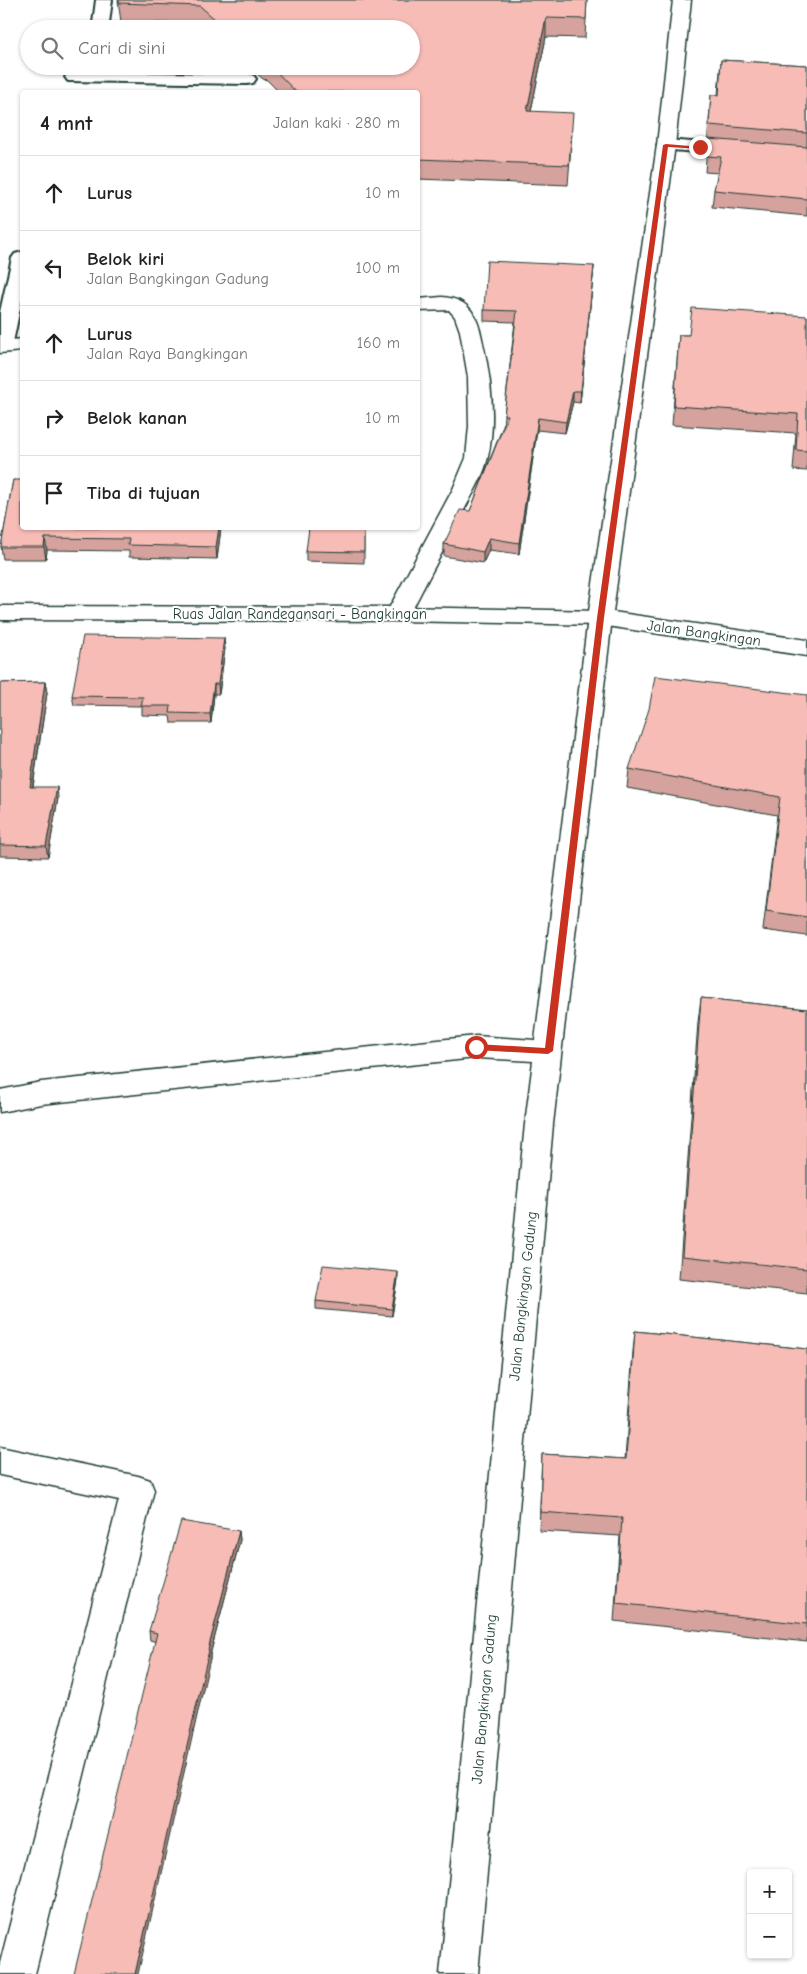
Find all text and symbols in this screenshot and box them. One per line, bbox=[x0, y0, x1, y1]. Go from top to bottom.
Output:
search box bbox=[20, 20, 420, 75]
icon: search bbox=[38, 34, 66, 62]
text: Cari di sini bbox=[78, 37, 165, 59]
text: 4 mnt bbox=[40, 111, 92, 135]
text: Jalan kaki · 280 m bbox=[273, 114, 400, 132]
route end bbox=[689, 136, 712, 159]
icon: ahead bbox=[40, 179, 68, 207]
text: Lurus bbox=[87, 182, 132, 204]
text: 10 m bbox=[365, 184, 400, 202]
text: Belok kiri bbox=[87, 248, 164, 270]
icon: left bbox=[40, 254, 68, 282]
text: 100 m bbox=[356, 259, 400, 277]
text: Jalan Bangkingan Gadung bbox=[87, 270, 269, 288]
text: Lurus bbox=[87, 323, 132, 345]
icon: ahead bbox=[40, 329, 68, 357]
text: 160 m bbox=[357, 334, 400, 352]
text: Jalan Raya Bangkingan bbox=[87, 345, 248, 363]
icon: right bbox=[40, 404, 68, 432]
text: Belok kanan bbox=[87, 407, 187, 429]
text: 10 m bbox=[365, 409, 400, 427]
icon: arrive bbox=[40, 479, 68, 507]
text: Tiba di tujuan bbox=[87, 482, 200, 504]
street label: Ruas Jalan Randegansari - Bangkingan bbox=[173, 605, 427, 623]
street label: Jalan Bangkingan bbox=[646, 616, 762, 650]
route start bbox=[465, 1036, 488, 1059]
street label: Jalan Bangkingan Gadung bbox=[505, 1210, 541, 1382]
street label: Jalan Bangkingan Gadung bbox=[468, 1613, 500, 1785]
map controls bbox=[747, 1869, 792, 1959]
button: + bbox=[747, 1869, 792, 1914]
button: − bbox=[747, 1914, 792, 1959]

